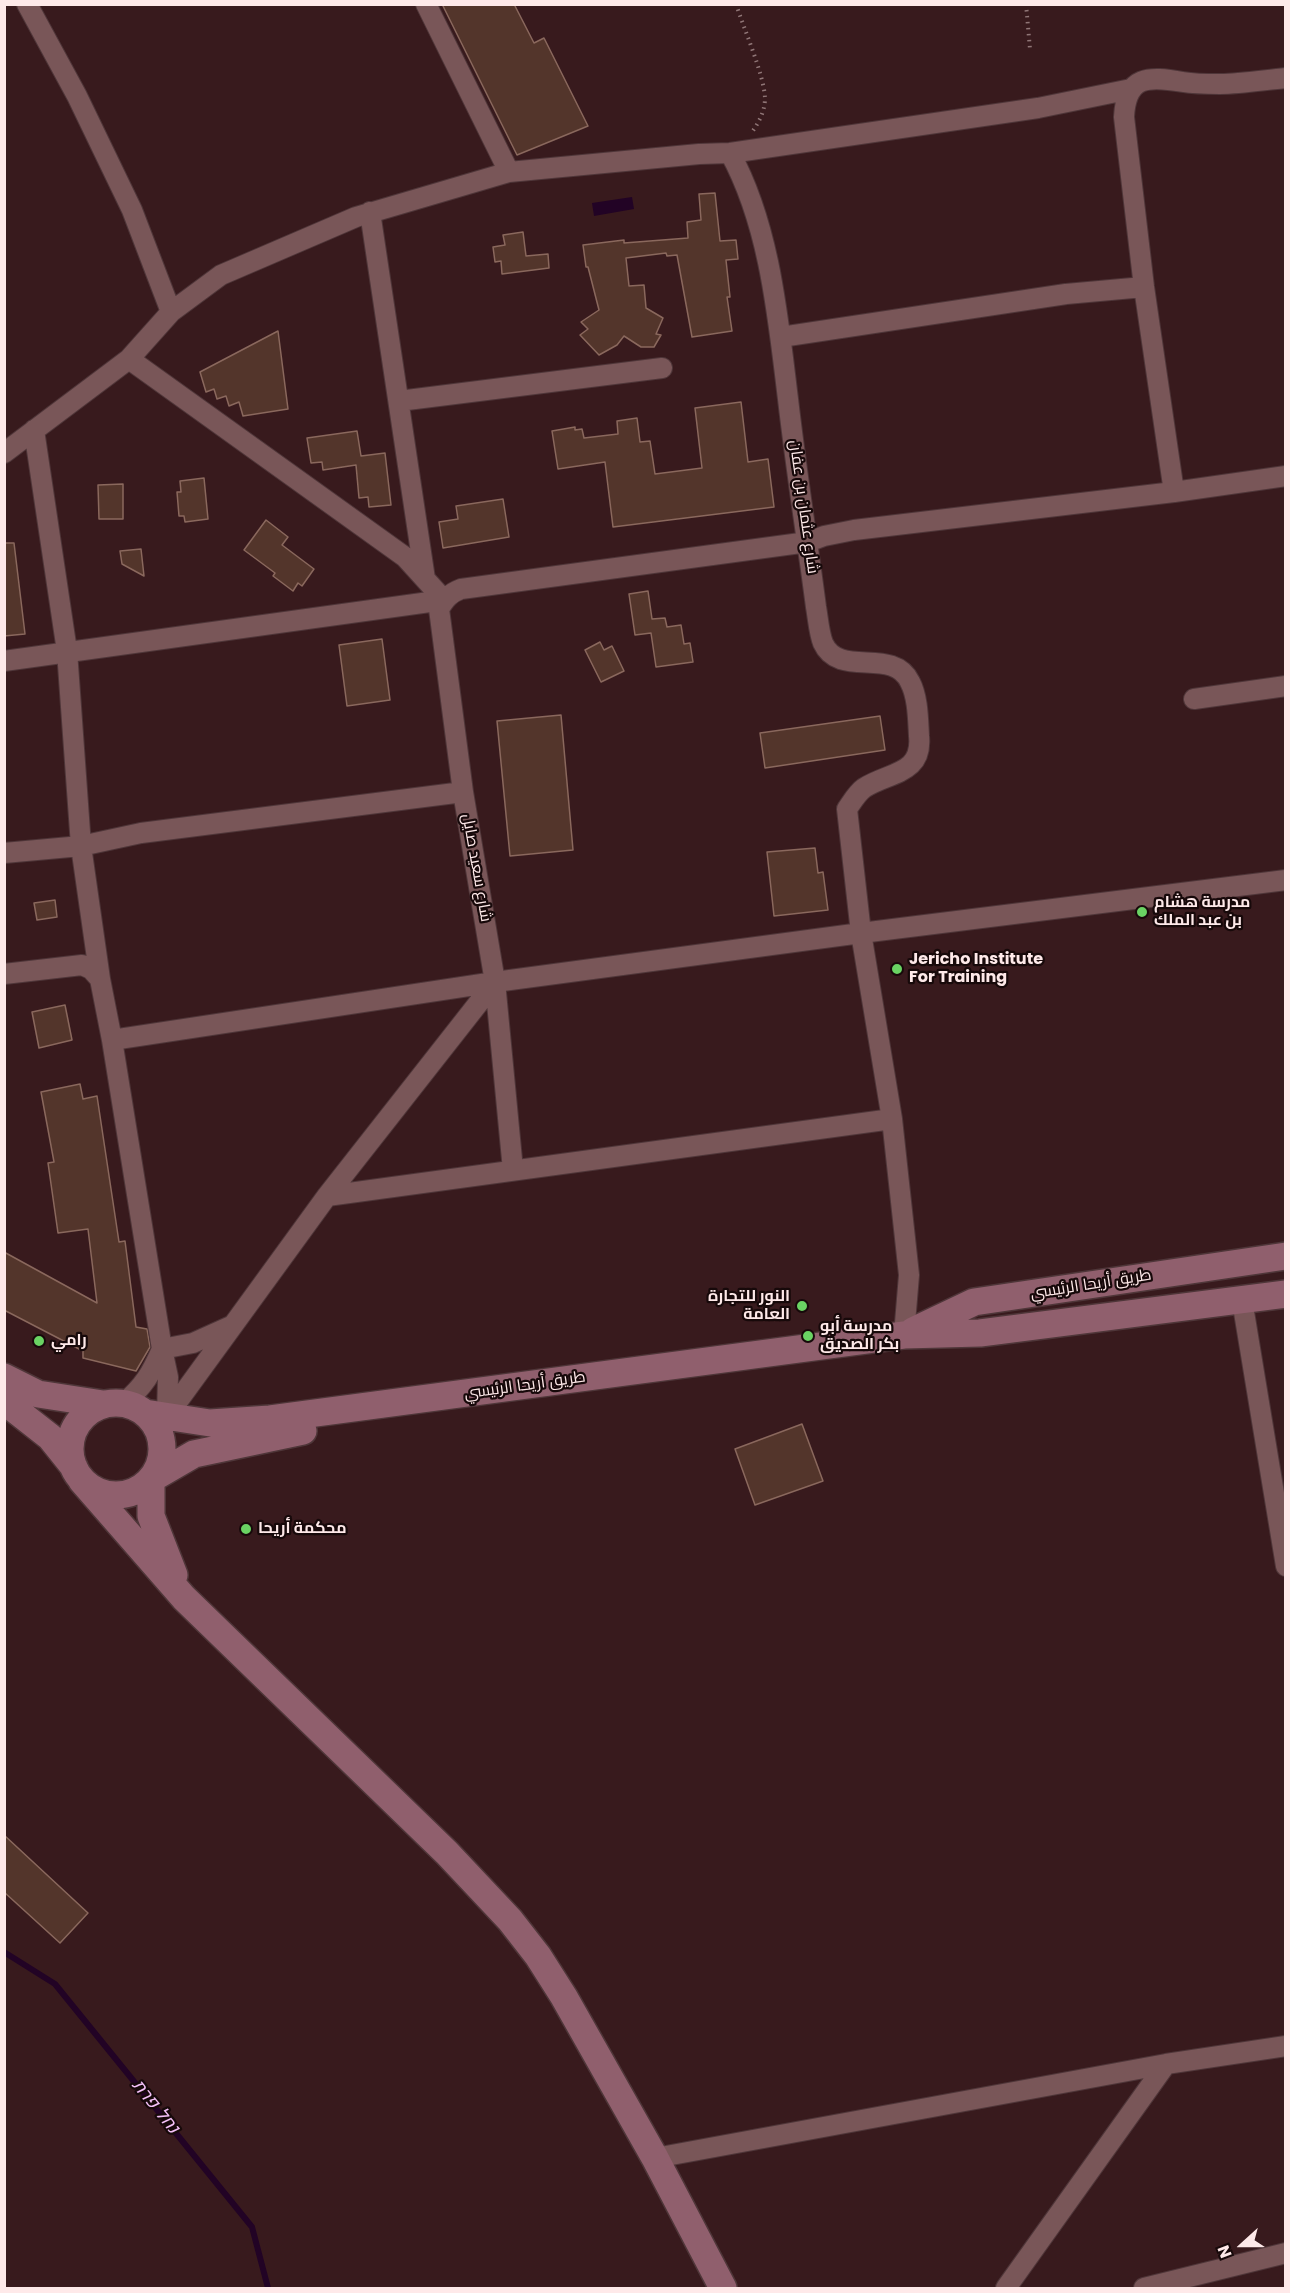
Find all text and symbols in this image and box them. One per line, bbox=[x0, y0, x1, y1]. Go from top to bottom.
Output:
street label: شارع عثمان بن عفان bbox=[784, 439, 822, 575]
street label: شارع سعيد صايل bbox=[457, 812, 495, 924]
place label: مدرسة هشام بن عبد الملك bbox=[1154, 893, 1250, 931]
marker: مدرسة هشام بن عبد الملك bbox=[1135, 905, 1149, 919]
place label: Jericho Institute For Training bbox=[909, 950, 1043, 988]
marker: Jericho Institute For Training bbox=[890, 962, 904, 976]
street label: طريق أريحا الرئيسي bbox=[1029, 1266, 1153, 1304]
place label: النور للتجارة العامة bbox=[708, 1287, 790, 1325]
marker: النور للتجارة العامة bbox=[795, 1299, 809, 1313]
place label: مدرسة أبو بكر الصديق bbox=[820, 1317, 899, 1355]
marker: مدرسة أبو بكر الصديق bbox=[801, 1329, 815, 1343]
place label: رامي bbox=[51, 1331, 87, 1351]
marker: رامي bbox=[32, 1334, 46, 1348]
street label: طريق أريحا الرئيسي bbox=[463, 1368, 587, 1404]
place label: محكمة أريحا bbox=[258, 1519, 347, 1539]
marker: محكمة أريحا bbox=[239, 1522, 253, 1536]
water label: נחל פרת bbox=[127, 2076, 183, 2138]
north arrow bbox=[1212, 2215, 1272, 2275]
text: N bbox=[1212, 2242, 1238, 2261]

